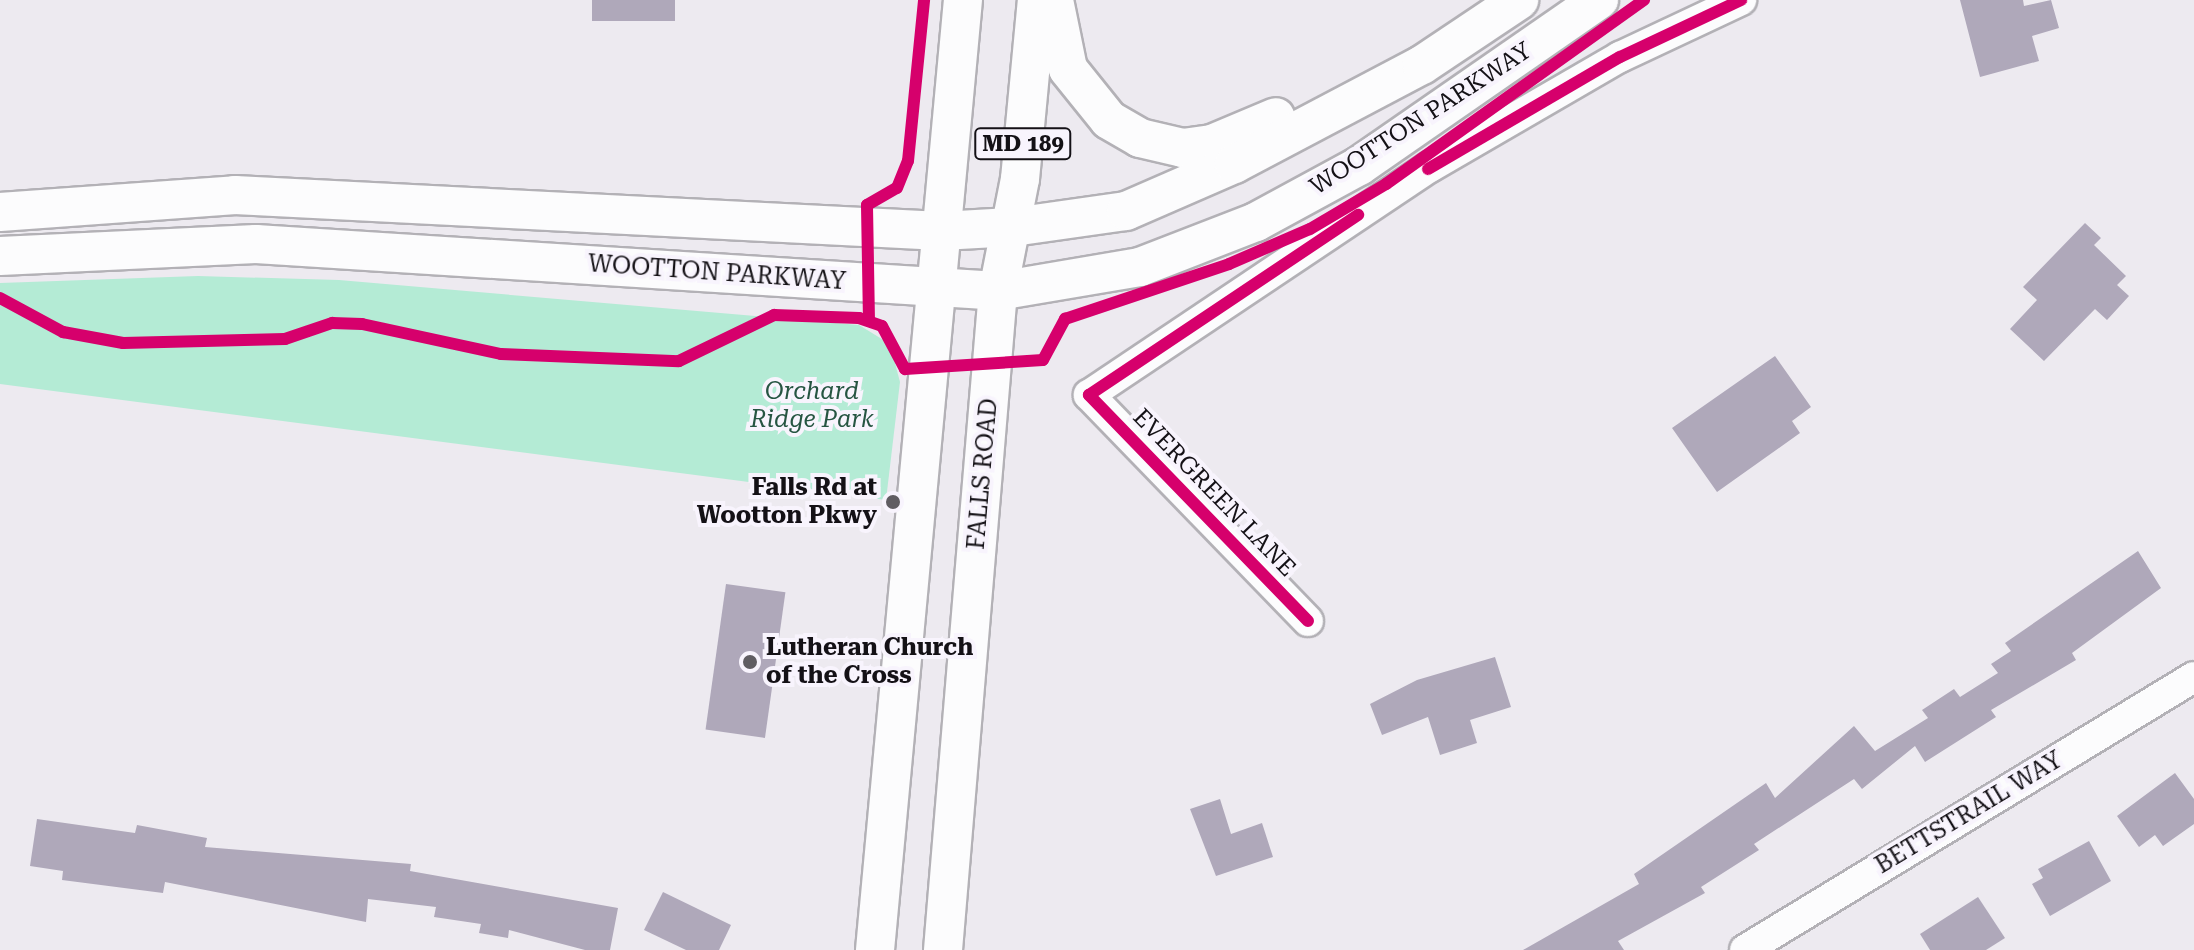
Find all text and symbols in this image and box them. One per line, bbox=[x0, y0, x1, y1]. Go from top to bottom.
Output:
street label: WOOTTON PARKWAY bbox=[1305, 37, 1537, 201]
road number: MD 189 bbox=[973, 126, 1073, 162]
street label: WOOTTON PARKWAY bbox=[587, 250, 847, 296]
park label: Orchard Ridge Park bbox=[750, 378, 874, 434]
street label: FALLS ROAD bbox=[962, 397, 1004, 551]
street label: EVERGREEN LANE bbox=[1127, 403, 1301, 583]
place label: Falls Rd at Wootton Pkwy bbox=[697, 474, 877, 530]
marker: Falls Rd at Wootton Pkwy bbox=[884, 493, 902, 511]
place label: Lutheran Church of the Cross bbox=[766, 634, 973, 690]
marker: Lutheran Church of the Cross bbox=[741, 653, 759, 671]
street label: BETTSTRAIL WAY bbox=[1870, 746, 2068, 880]

